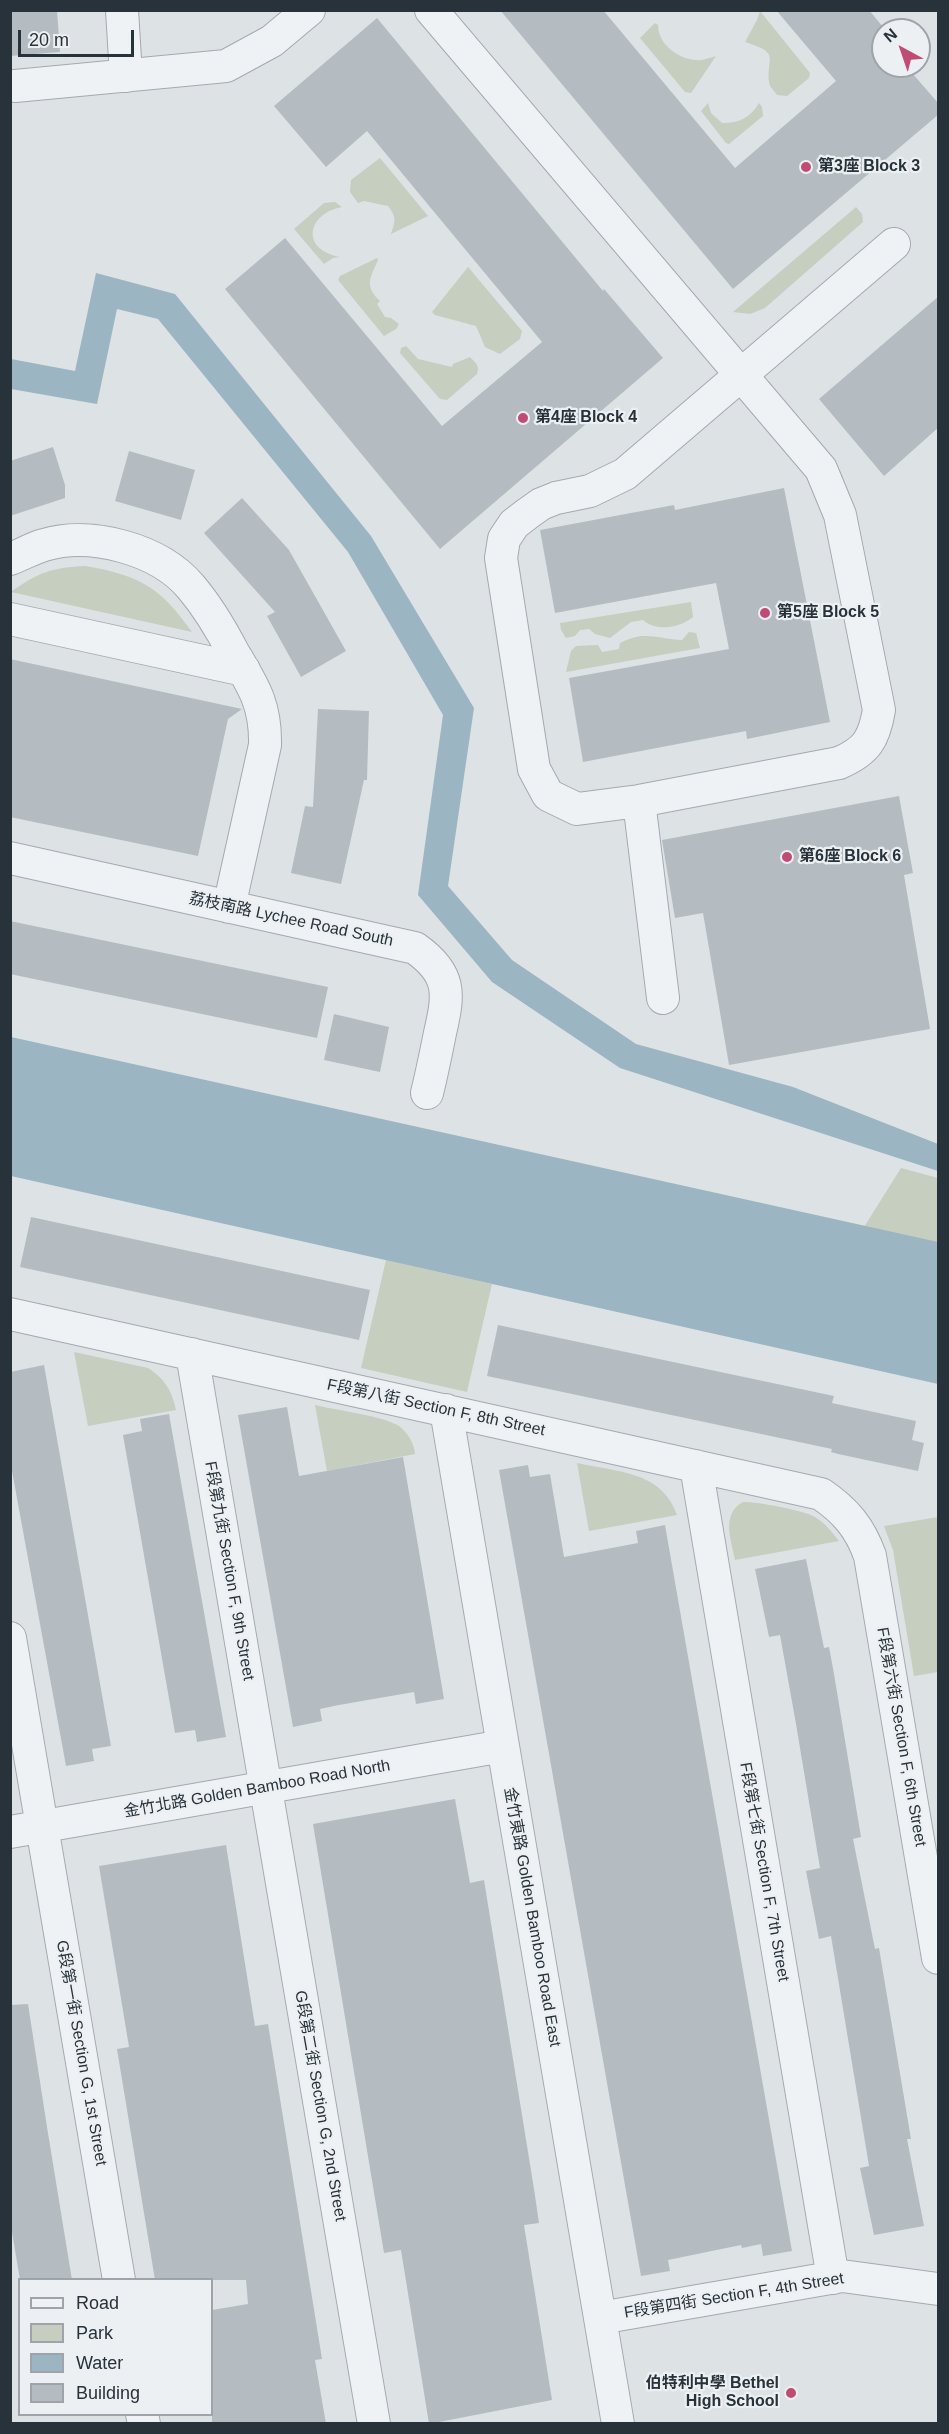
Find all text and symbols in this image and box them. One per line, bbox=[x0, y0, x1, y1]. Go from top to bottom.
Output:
scale bar bbox=[21, 18, 136, 56]
north arrow bbox=[871, 18, 931, 78]
text: N bbox=[881, 25, 900, 46]
text: 20 m bbox=[29, 30, 69, 50]
place label: 第3座 Block 3 bbox=[818, 157, 920, 177]
marker: 第3座 Block 3 bbox=[799, 160, 813, 174]
place label: 第4座 Block 4 bbox=[535, 408, 637, 428]
marker: 第4座 Block 4 bbox=[516, 411, 530, 425]
place label: 第5座 Block 5 bbox=[777, 603, 879, 623]
marker: 第5座 Block 5 bbox=[758, 606, 772, 620]
place label: 第6座 Block 6 bbox=[799, 847, 901, 867]
marker: 第6座 Block 6 bbox=[780, 850, 794, 864]
street label: 荔枝南路 Lychee Road South bbox=[187, 889, 395, 951]
street label: F段第八街 Section F, 8th Street bbox=[325, 1376, 547, 1440]
street label: F段第九街 Section F, 9th Street bbox=[200, 1460, 258, 1682]
street label: F段第六街 Section F, 6th Street bbox=[872, 1626, 930, 1848]
street label: 金竹北路 Golden Bamboo Road North bbox=[122, 1756, 392, 1822]
street label: F段第七街 Section F, 7th Street bbox=[735, 1761, 793, 1983]
street label: 金竹東路 Golden Bamboo Road East bbox=[500, 1786, 564, 2048]
street label: G段第一街 Section G, 1st Street bbox=[52, 1939, 110, 2167]
street label: G段第二街 Section G, 2nd Street bbox=[290, 1989, 350, 2223]
street label: F段第四街 Section F, 4th Street bbox=[623, 2269, 845, 2323]
legend bbox=[18, 2278, 213, 2416]
text: Road bbox=[76, 2293, 119, 2313]
text: Park bbox=[76, 2323, 113, 2343]
text: Water bbox=[76, 2353, 123, 2373]
place label: 伯特利中學 Bethel High School bbox=[646, 2374, 779, 2412]
text: Building bbox=[76, 2383, 140, 2403]
marker: 伯特利中學 Bethel High School bbox=[784, 2386, 798, 2400]

